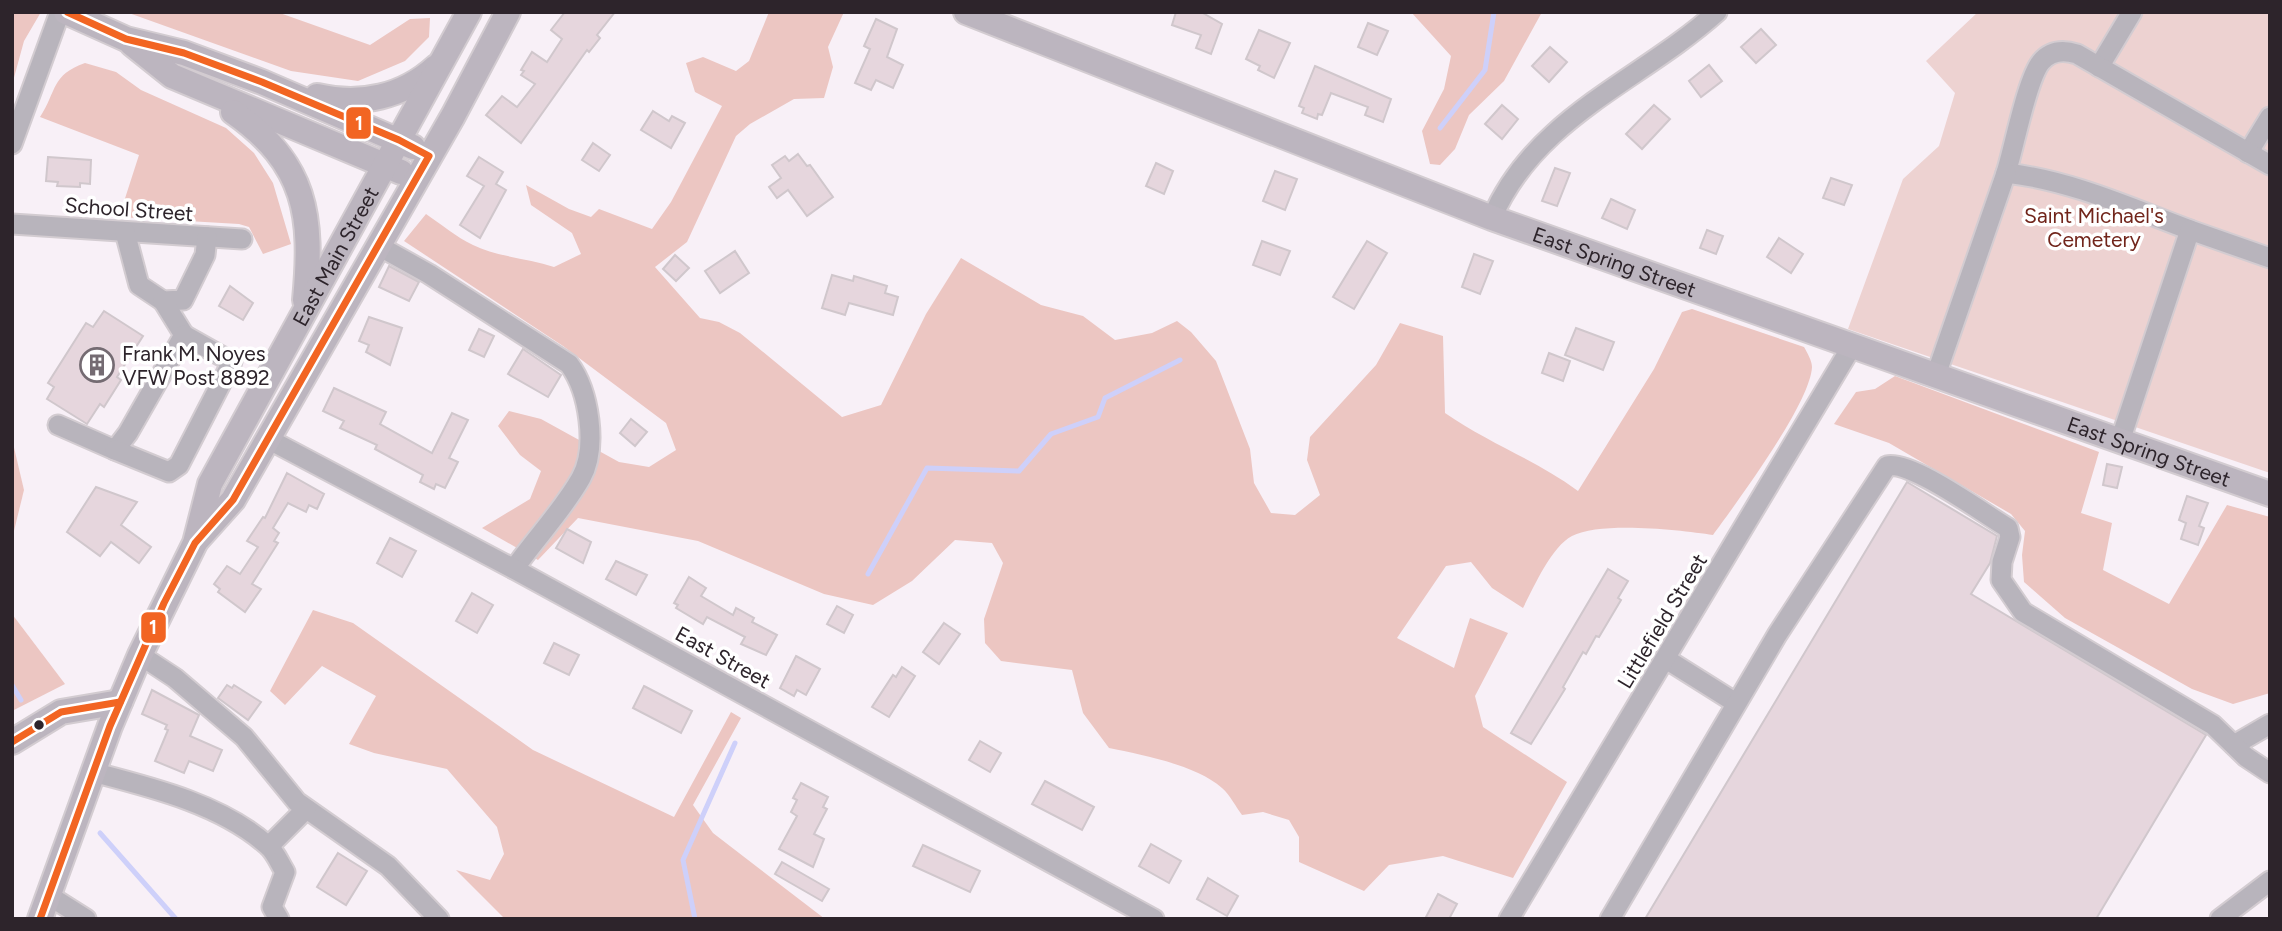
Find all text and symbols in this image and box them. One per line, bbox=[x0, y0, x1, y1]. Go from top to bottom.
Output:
line badge: 1 bbox=[345, 106, 372, 140]
text: 1 bbox=[355, 112, 363, 135]
street label: East Main Street bbox=[287, 182, 383, 330]
street label: School Street bbox=[64, 192, 194, 226]
park label: Saint Michael's Cemetery bbox=[2024, 203, 2164, 252]
street label: East Spring Street bbox=[1530, 221, 1700, 302]
place label: Frank M. Noyes VFW Post 8892 bbox=[122, 341, 270, 390]
building icon: Frank M. Noyes VFW Post 8892 bbox=[78, 346, 116, 384]
street label: East Spring Street bbox=[2064, 411, 2234, 492]
street label: Littlefield Street bbox=[1612, 549, 1712, 693]
line badge: 1 bbox=[140, 611, 167, 644]
text: 1 bbox=[149, 616, 157, 639]
street label: East Street bbox=[671, 621, 775, 693]
unlabelled marker bbox=[32, 718, 46, 732]

